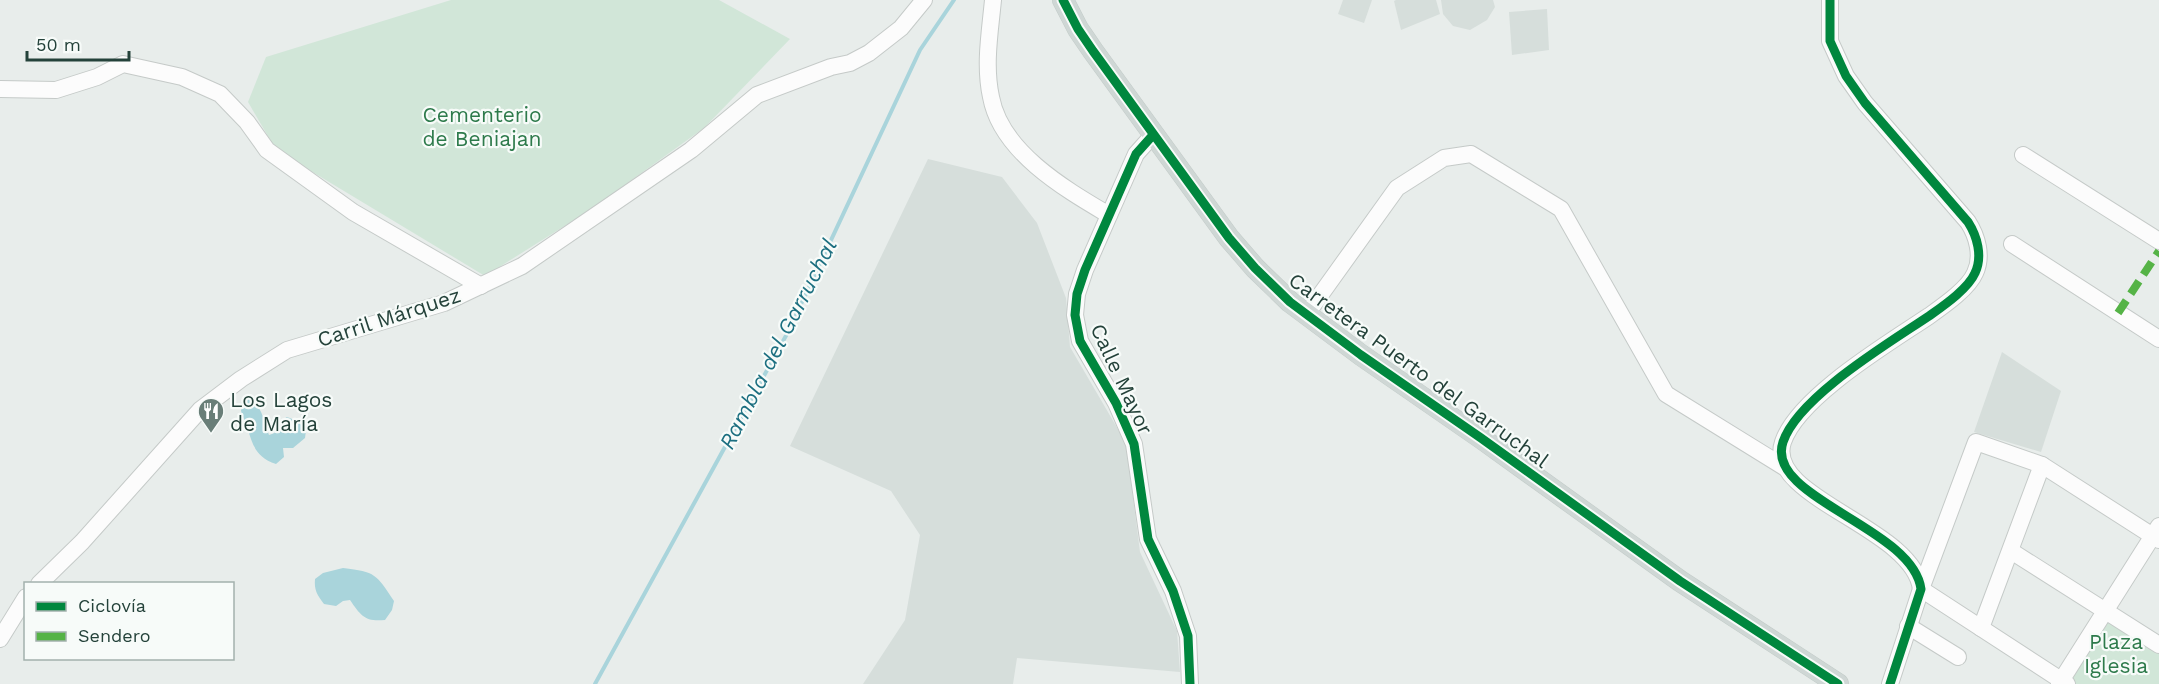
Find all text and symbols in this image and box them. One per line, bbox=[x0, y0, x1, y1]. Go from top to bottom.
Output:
scale bar bbox=[27, 24, 129, 62]
text: 50 m bbox=[36, 34, 81, 55]
park label: Cementerio de Beniajan bbox=[422, 102, 542, 151]
water label: Rambla del Garruchal bbox=[714, 234, 842, 453]
street label: Carretera Puerto del Garruchal bbox=[1284, 267, 1554, 473]
street label: Carril Márquez bbox=[314, 282, 464, 352]
street label: Calle Mayor bbox=[1085, 320, 1159, 439]
place label: Los Lagos de María bbox=[230, 387, 332, 436]
restaurant icon: Los Lagos de María bbox=[196, 396, 226, 434]
legend bbox=[24, 582, 234, 660]
text: Ciclovía bbox=[78, 595, 146, 616]
text: Sendero bbox=[78, 625, 151, 646]
park label: Plaza Iglesia bbox=[2084, 629, 2148, 678]

